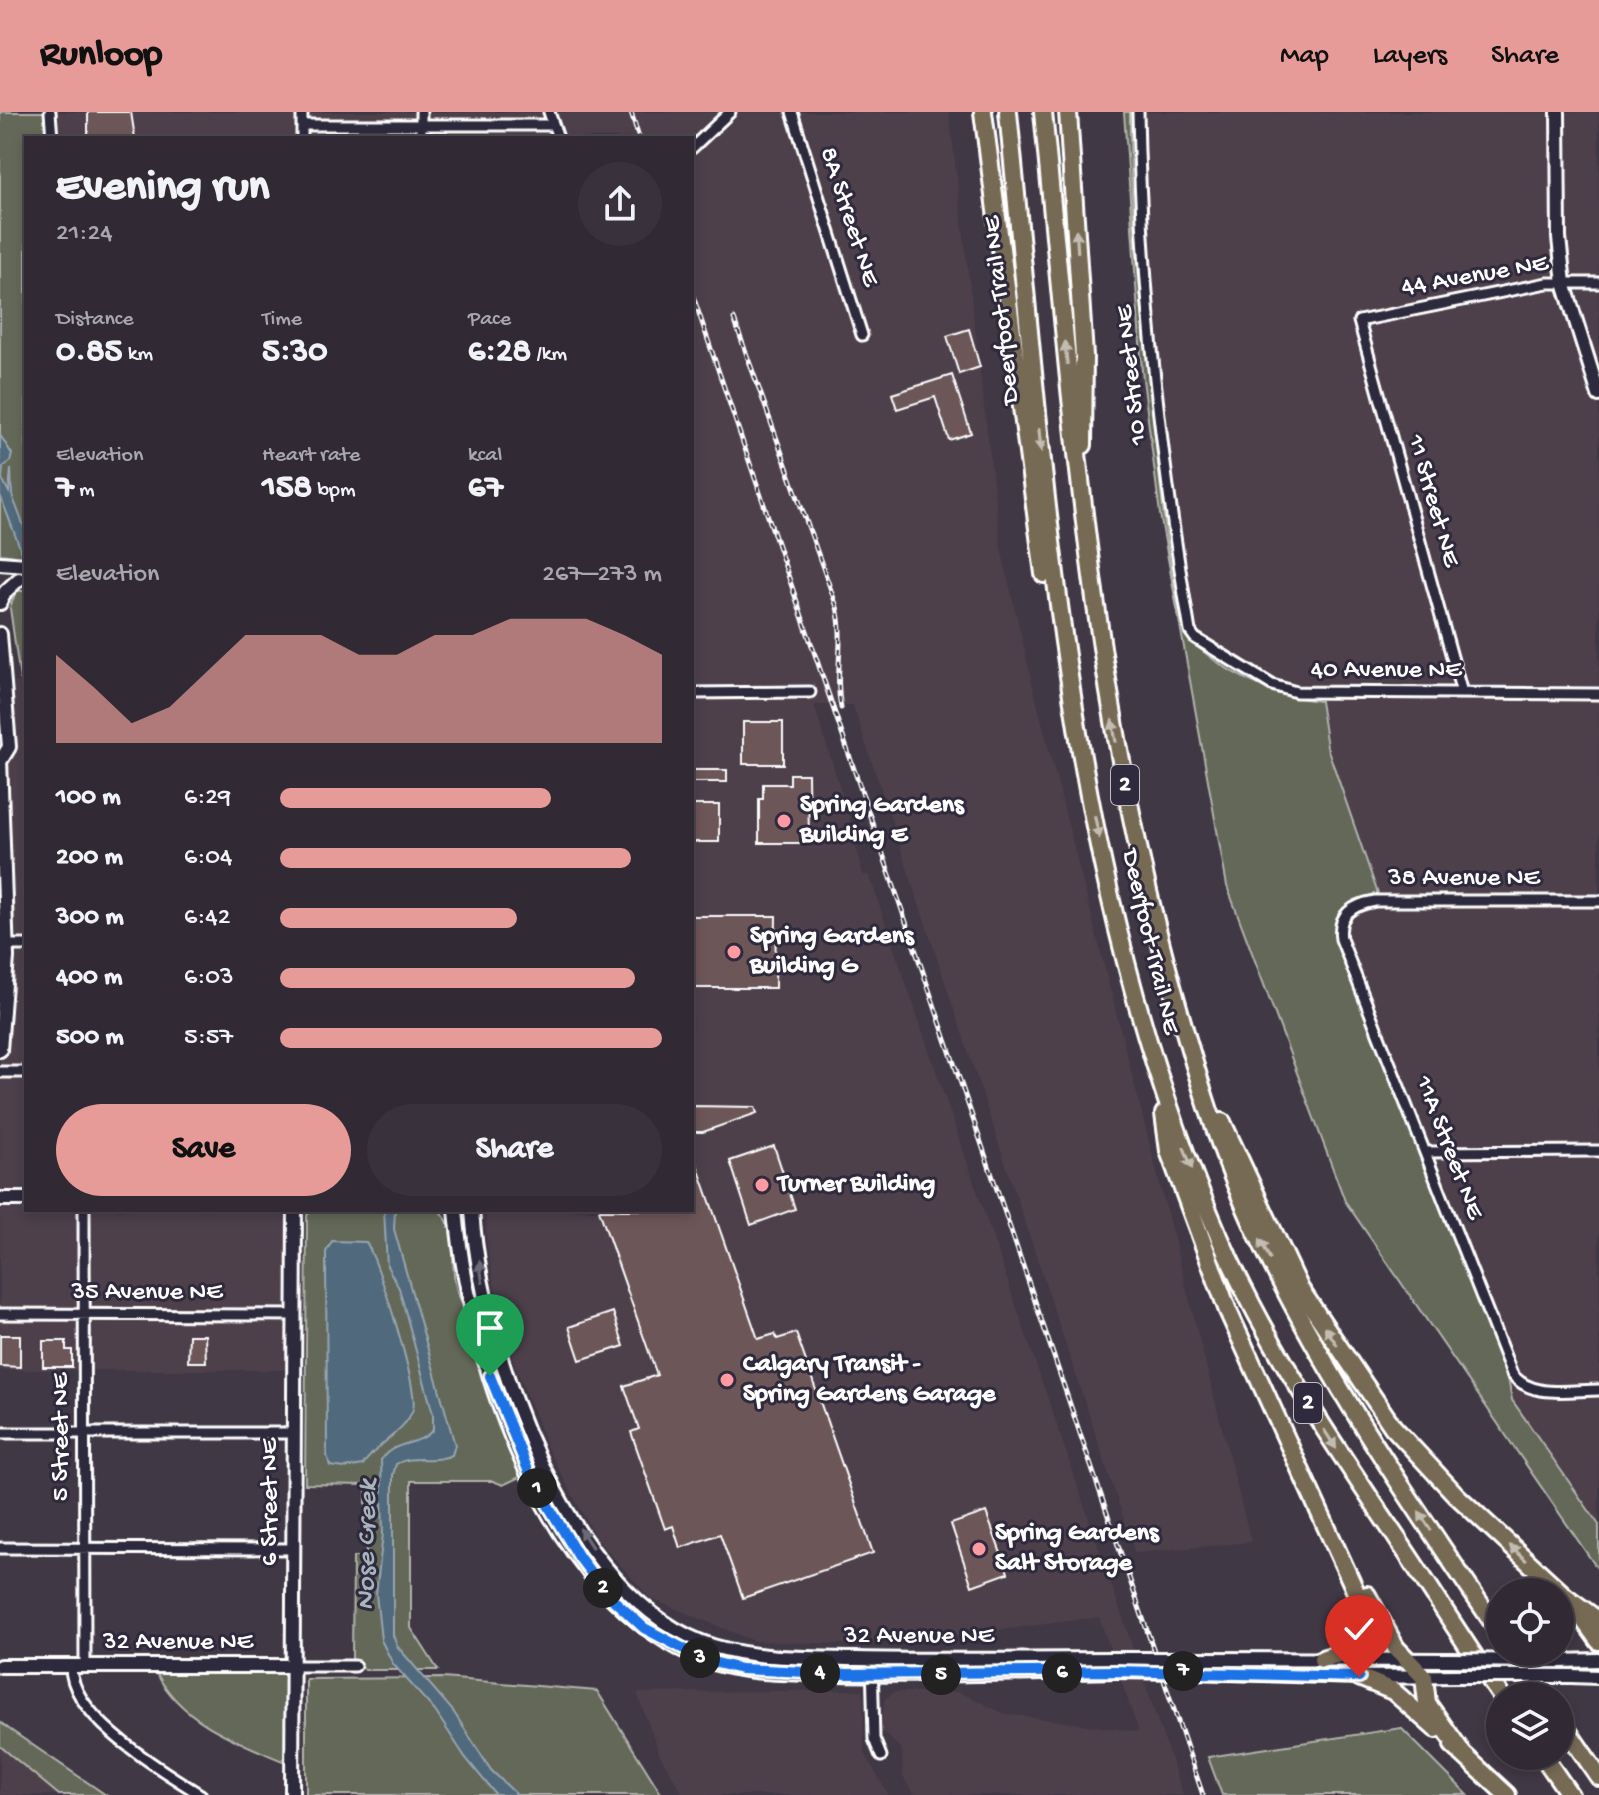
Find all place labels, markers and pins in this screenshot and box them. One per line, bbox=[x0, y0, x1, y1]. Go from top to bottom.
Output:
place label: Spring Gardens Building E bbox=[799, 791, 965, 852]
marker: Spring Gardens Building E bbox=[775, 812, 793, 830]
place label: Spring Gardens Building G bbox=[749, 922, 915, 983]
marker: Spring Gardens Building G bbox=[725, 943, 743, 961]
place label: Turner Building bbox=[776, 1170, 936, 1201]
marker: Turner Building bbox=[753, 1176, 771, 1194]
pin bbox=[456, 1294, 524, 1376]
place label: Calgary Transit - Spring Gardens Garage bbox=[743, 1350, 997, 1411]
marker: Calgary Transit - Spring Gardens Garage bbox=[718, 1371, 736, 1389]
pin: 1 bbox=[517, 1468, 557, 1508]
place label: Spring Gardens Salt Storage bbox=[995, 1519, 1160, 1580]
marker: Spring Gardens Salt Storage bbox=[970, 1540, 988, 1558]
pin: 2 bbox=[583, 1568, 623, 1608]
pin bbox=[1325, 1595, 1393, 1677]
pin: 3 bbox=[680, 1638, 720, 1678]
pin: 7 bbox=[1163, 1651, 1203, 1691]
pin: 4 bbox=[800, 1653, 840, 1693]
pin: 6 bbox=[1042, 1653, 1082, 1693]
pin: 5 bbox=[921, 1655, 961, 1695]

